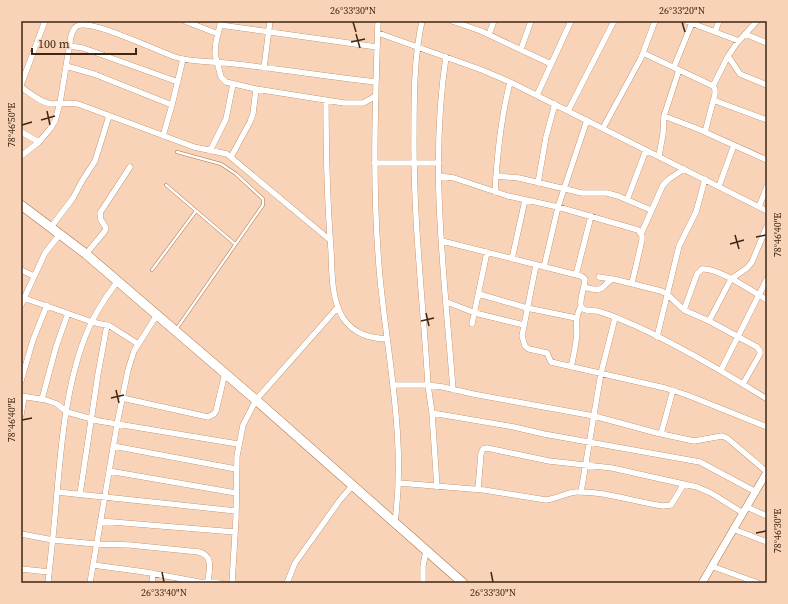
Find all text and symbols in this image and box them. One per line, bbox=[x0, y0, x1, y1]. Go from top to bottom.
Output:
text: 26°33'30"N bbox=[330, 4, 376, 17]
text: 26°33'20"N bbox=[659, 4, 705, 17]
scale bar bbox=[32, 30, 136, 56]
text: 100 m bbox=[38, 36, 70, 52]
text: 78°46'50"E bbox=[5, 103, 18, 147]
text: 78°46'40"E bbox=[771, 213, 784, 257]
text: 78°46'40"E bbox=[5, 398, 18, 442]
text: 78°46'30"E bbox=[771, 509, 784, 553]
text: 26°33'40"N bbox=[141, 586, 187, 599]
text: 26°33'30"N bbox=[470, 586, 516, 599]

